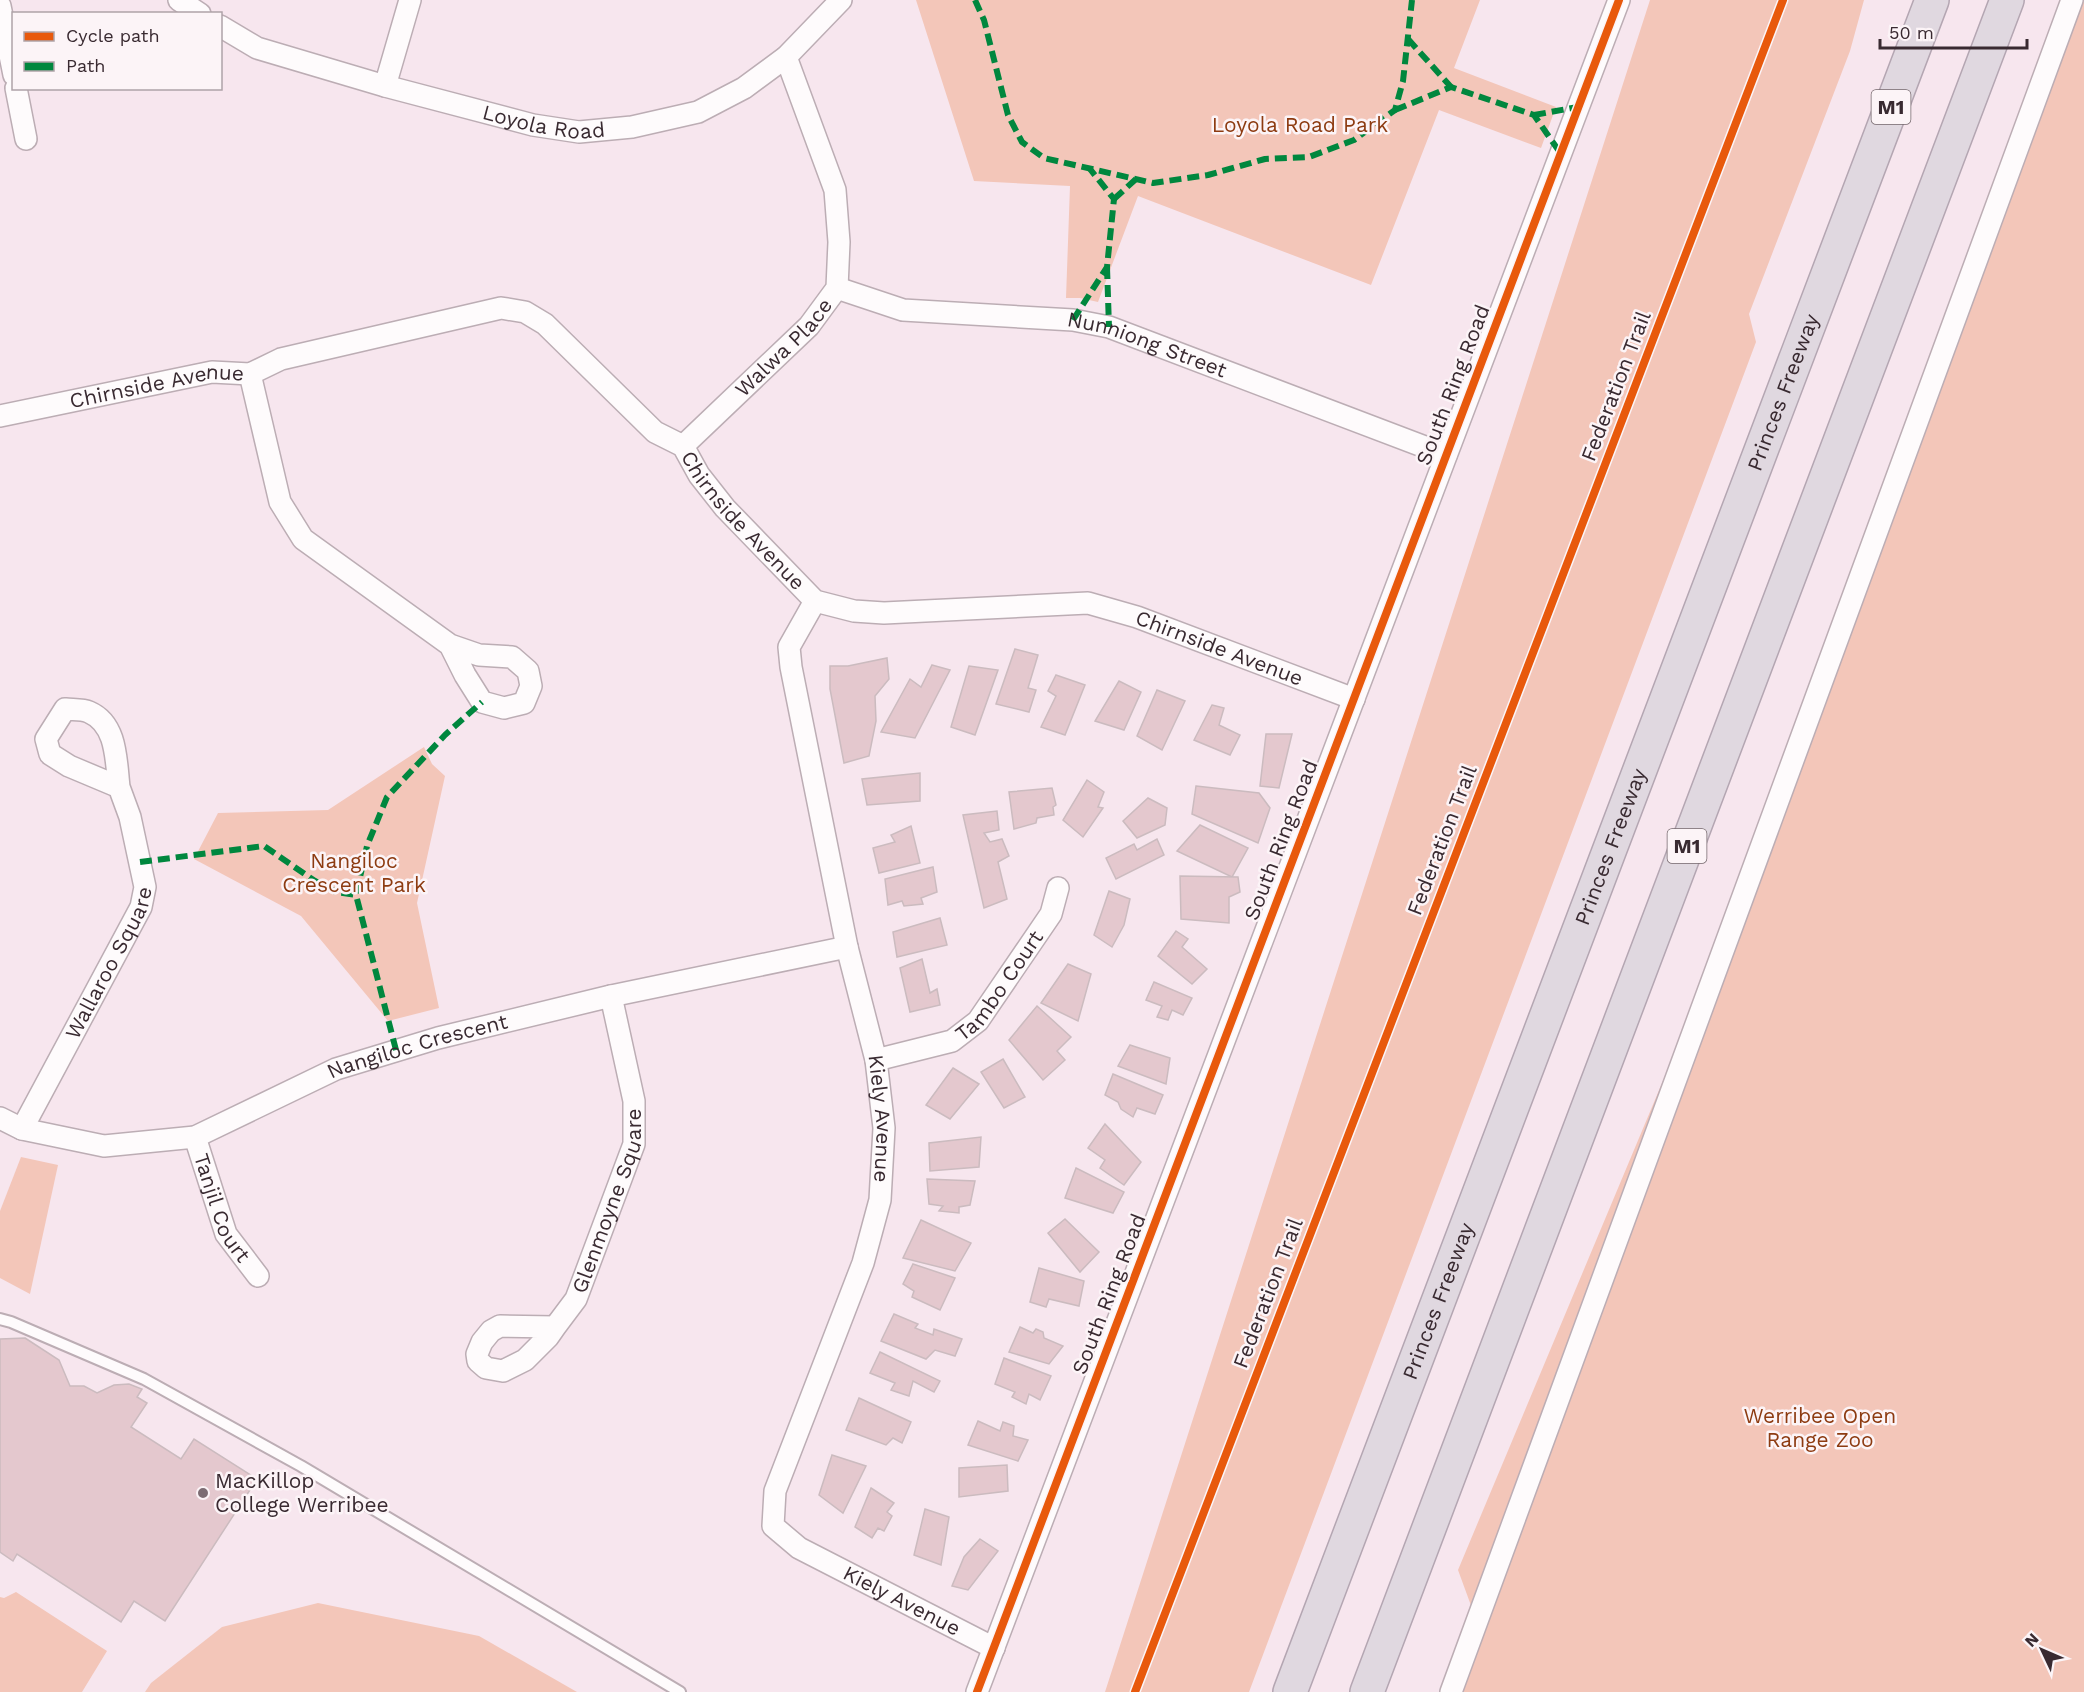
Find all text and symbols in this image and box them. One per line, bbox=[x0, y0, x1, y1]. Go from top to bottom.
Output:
legend bbox=[12, 12, 222, 90]
scale bar bbox=[1880, 12, 2027, 50]
text: 50 m bbox=[1889, 22, 1934, 43]
text: Cycle path bbox=[66, 25, 160, 46]
text: Path bbox=[66, 55, 106, 76]
road number: M1 bbox=[1872, 90, 1910, 124]
street label: Loyola Road bbox=[480, 99, 606, 144]
park label: Loyola Road Park bbox=[1212, 112, 1388, 137]
street label: Walwa Place bbox=[730, 293, 837, 402]
street label: South Ring Road bbox=[1410, 301, 1495, 469]
street label: Nunniong Street bbox=[1065, 306, 1231, 383]
street label: Federation Trail bbox=[1575, 307, 1656, 464]
street label: Princes Freeway bbox=[1742, 310, 1824, 474]
street label: Chirnside Avenue bbox=[67, 359, 245, 413]
street label: Chirnside Avenue bbox=[676, 446, 810, 595]
street label: Chirnside Avenue bbox=[1132, 605, 1307, 691]
street label: South Ring Road bbox=[1238, 756, 1323, 924]
street label: Federation Trail bbox=[1401, 761, 1482, 918]
street label: Princes Freeway bbox=[1569, 765, 1651, 929]
road number: M1 bbox=[1668, 829, 1706, 863]
park label: Nangiloc Crescent Park bbox=[282, 848, 426, 897]
street label: Wallaroo Square bbox=[60, 884, 157, 1043]
street label: Tambo Court bbox=[950, 925, 1048, 1046]
street label: Nangiloc Crescent bbox=[323, 1009, 510, 1084]
street label: Kiely Avenue bbox=[863, 1053, 897, 1183]
street label: Glenmoyne Square bbox=[566, 1108, 646, 1297]
street label: Tanjil Court bbox=[189, 1150, 256, 1267]
street label: South Ring Road bbox=[1066, 1210, 1151, 1378]
street label: Federation Trail bbox=[1227, 1214, 1308, 1371]
street label: Princes Freeway bbox=[1397, 1219, 1479, 1383]
park label: Werribee Open Range Zoo bbox=[1744, 1403, 1896, 1452]
place label: MacKillop College Werribee bbox=[215, 1468, 389, 1517]
marker: MacKillop College Werribee bbox=[196, 1486, 210, 1500]
street label: Kiely Avenue bbox=[839, 1560, 965, 1641]
north arrow bbox=[2012, 1620, 2072, 1680]
text: N bbox=[2021, 1629, 2043, 1651]

